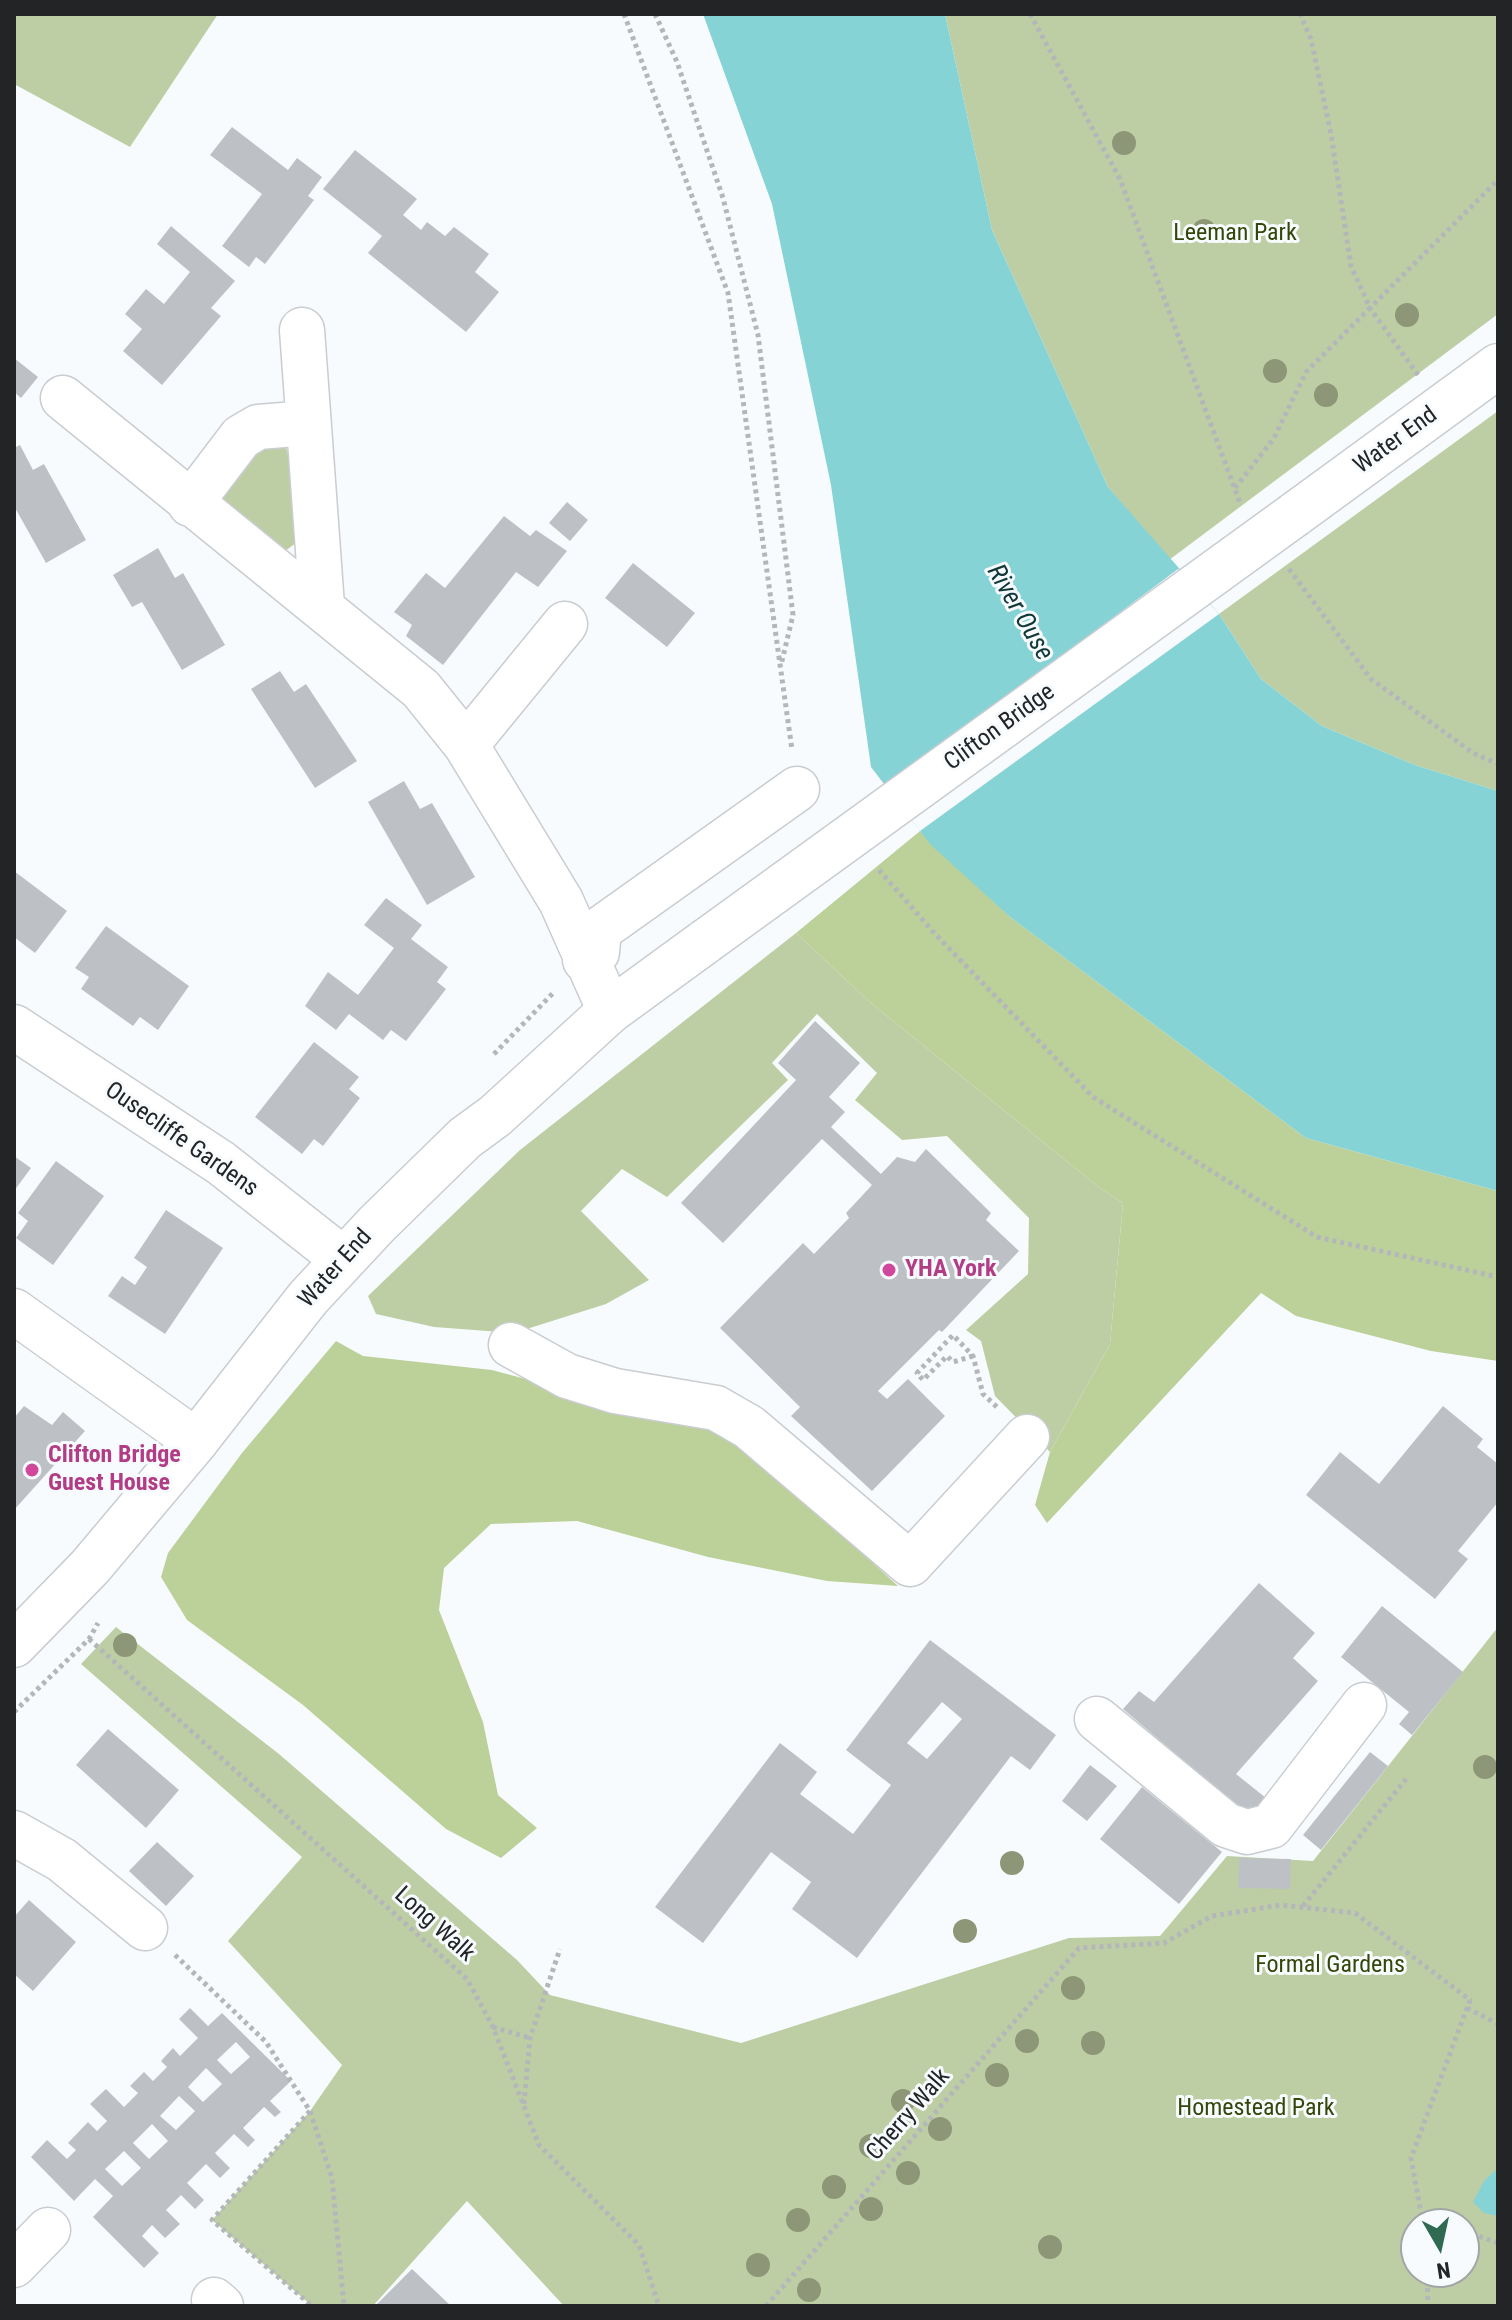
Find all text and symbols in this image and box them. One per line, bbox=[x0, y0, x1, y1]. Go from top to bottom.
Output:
park label: Leeman Park bbox=[1173, 220, 1297, 248]
street label: Water End bbox=[1349, 401, 1443, 481]
water label: River Ouse bbox=[979, 559, 1059, 667]
street label: Clifton Bridge bbox=[939, 678, 1061, 778]
street label: Ousecliffe Gardens bbox=[99, 1076, 263, 1204]
street label: Water End bbox=[293, 1224, 379, 1314]
place label: YHA York bbox=[905, 1256, 996, 1284]
marker: YHA York bbox=[880, 1261, 898, 1279]
place label: Clifton Bridge Guest House bbox=[48, 1442, 181, 1498]
marker: Clifton Bridge Guest House bbox=[23, 1461, 41, 1479]
street label: Long Walk bbox=[388, 1881, 480, 1969]
park label: Formal Gardens bbox=[1255, 1952, 1405, 1980]
street label: Cherry Walk bbox=[861, 2063, 957, 2167]
park label: Homestead Park bbox=[1177, 2095, 1335, 2123]
north arrow bbox=[1400, 2208, 1480, 2288]
text: N bbox=[1435, 2257, 1452, 2284]

